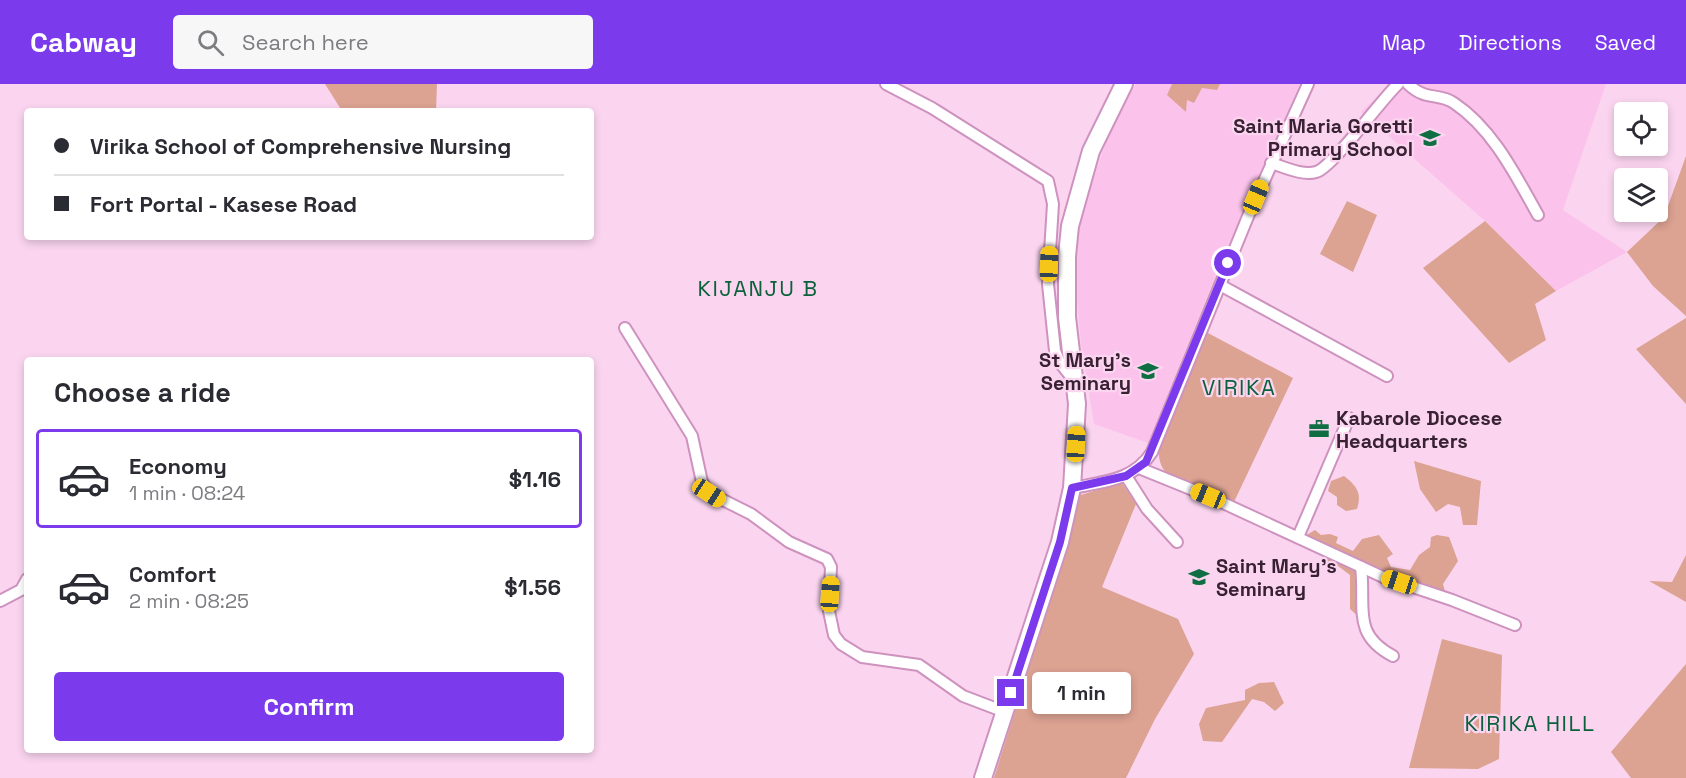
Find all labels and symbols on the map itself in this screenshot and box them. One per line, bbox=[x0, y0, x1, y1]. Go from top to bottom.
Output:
place label: Saint Maria Goretti Primary School bbox=[1233, 113, 1413, 162]
school or university icon: Saint Maria Goretti Primary School bbox=[1418, 126, 1442, 150]
car bbox=[1241, 177, 1271, 217]
car bbox=[1039, 246, 1059, 282]
route start bbox=[1214, 249, 1241, 276]
district label: KIJANJU B bbox=[697, 274, 819, 302]
place label: St Mary's Seminary bbox=[1039, 347, 1131, 396]
school or university icon: St Mary's Seminary bbox=[1136, 359, 1160, 383]
district label: VIRIKA bbox=[1202, 373, 1276, 401]
place label: Kabarole Diocese Headquarters bbox=[1336, 405, 1502, 454]
office icon: Kabarole Diocese Headquarters bbox=[1307, 417, 1331, 441]
car bbox=[1066, 426, 1086, 462]
car bbox=[689, 476, 729, 510]
car bbox=[1188, 481, 1228, 511]
place label: Saint Mary's Seminary bbox=[1216, 553, 1337, 602]
school or university icon: Saint Mary's Seminary bbox=[1187, 565, 1211, 589]
car bbox=[1379, 568, 1419, 596]
car bbox=[820, 575, 840, 613]
callout: 1 min bbox=[1032, 672, 1131, 714]
route end bbox=[997, 679, 1024, 706]
district label: KIRIKA HILL bbox=[1464, 709, 1596, 737]

